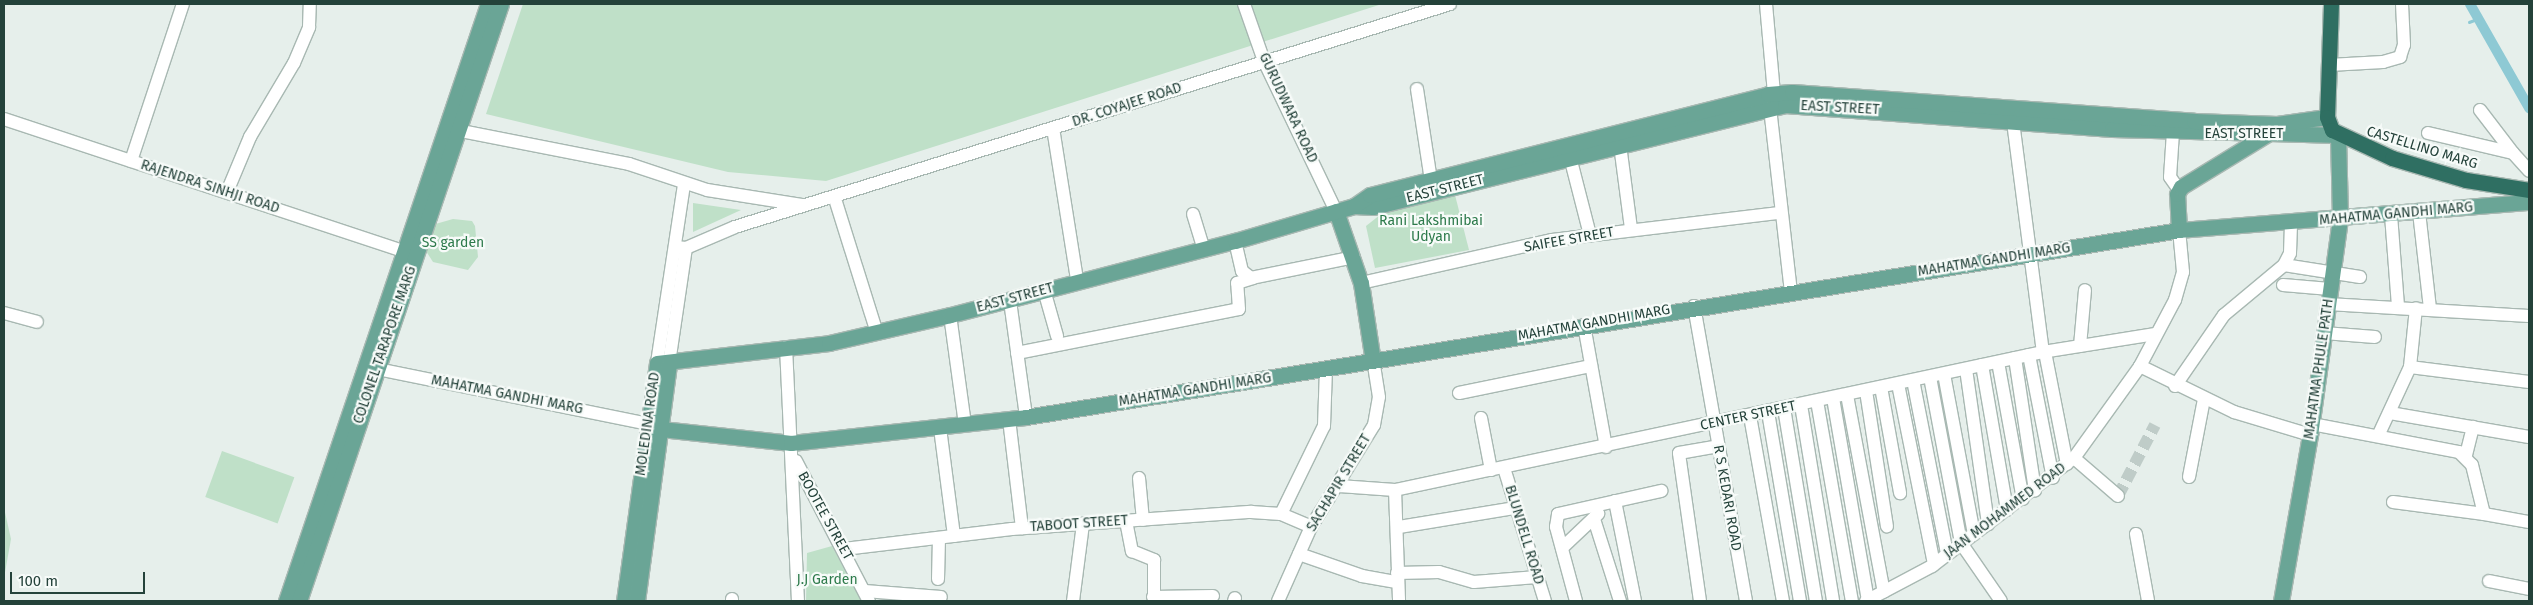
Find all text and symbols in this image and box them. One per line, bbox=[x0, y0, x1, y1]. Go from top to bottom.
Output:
street label: GURUDWARA ROAD bbox=[1255, 50, 1321, 166]
street label: DR. COYAJEE ROAD bbox=[1070, 79, 1184, 131]
street label: EAST STREET bbox=[1800, 98, 1880, 118]
street label: CASTELLINO MARG bbox=[2365, 123, 2479, 173]
street label: EAST STREET bbox=[2204, 126, 2284, 142]
street label: RAJENDRA SINHJI ROAD bbox=[138, 157, 282, 217]
street label: EAST STREET bbox=[1405, 171, 1485, 207]
street label: MAHATMA GANDHI MARG bbox=[2318, 199, 2474, 229]
park label: Rani Lakshmibai Udyan bbox=[1379, 213, 1483, 246]
street label: SAIFEE STREET bbox=[1523, 224, 1615, 256]
park label: SS garden bbox=[422, 235, 484, 251]
street label: MAHATMA GANDHI MARG bbox=[1917, 240, 2071, 280]
street label: COLONEL TARAPORE MARG bbox=[350, 264, 420, 426]
street label: EAST STREET bbox=[975, 280, 1055, 316]
street label: MAHATMA PHULE PATH bbox=[2301, 298, 2337, 440]
street label: MAHATMA GANDHI MARG bbox=[1517, 301, 1671, 345]
street label: MAHATMA GANDHI MARG bbox=[1118, 370, 1272, 410]
street label: MOLEDINA ROAD bbox=[632, 371, 664, 477]
street label: MAHATMA GANDHI MARG bbox=[430, 372, 584, 418]
street label: CENTER STREET bbox=[1699, 398, 1797, 434]
street label: SACHAPIR STREET bbox=[1303, 431, 1375, 535]
street label: R S KEDARI ROAD bbox=[1709, 444, 1745, 552]
street label: JAAN MOHAMMED ROAD bbox=[1941, 460, 2069, 562]
street label: BOOTEE STREET bbox=[794, 469, 856, 563]
street label: BLUNDELL ROAD bbox=[1501, 483, 1547, 587]
street label: TABOOT STREET bbox=[1029, 512, 1129, 536]
scale bar bbox=[12, 562, 148, 594]
text: 100 m bbox=[18, 572, 58, 590]
park label: J.J Garden bbox=[796, 572, 858, 588]

